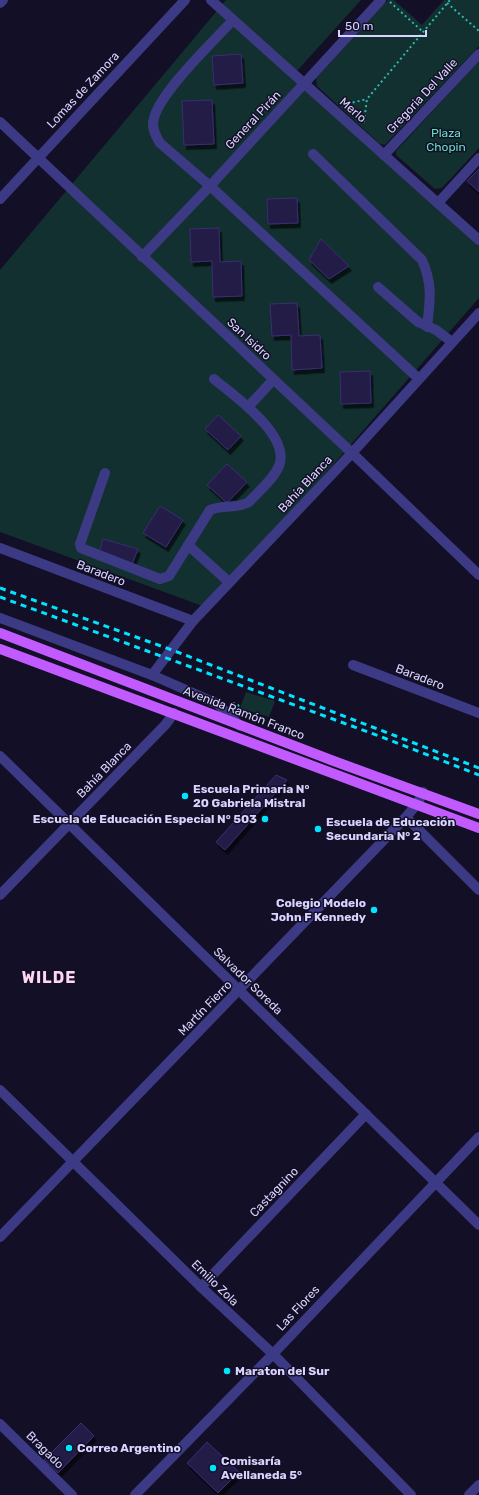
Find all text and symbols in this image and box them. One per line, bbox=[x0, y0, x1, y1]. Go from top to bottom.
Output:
scale bar bbox=[339, 12, 426, 38]
text: 50 m bbox=[345, 19, 373, 33]
street label: Lomas de Zamora bbox=[44, 49, 122, 131]
street label: Gregoria Del Valle bbox=[384, 55, 460, 136]
street label: General Pirán bbox=[222, 88, 284, 152]
street label: Merlo bbox=[337, 95, 369, 125]
park label: Plaza Chopin bbox=[426, 126, 466, 154]
street label: San Isidro bbox=[224, 315, 274, 363]
street label: Bahía Blanca bbox=[275, 453, 335, 515]
street label: Baradero bbox=[75, 557, 127, 589]
street label: Baradero bbox=[394, 661, 446, 693]
street label: Avenida Ramón Franco bbox=[181, 683, 307, 743]
street label: Bahía Blanca bbox=[74, 739, 134, 801]
place label: Escuela Primaria N° 20 Gabriela Mistral bbox=[193, 782, 309, 810]
marker: Escuela Primaria N° 20 Gabriela Mistral bbox=[180, 791, 190, 801]
place label: Escuela de Educación Especial N° 503 bbox=[33, 812, 257, 826]
marker: Escuela de Educación Especial N° 503 bbox=[260, 814, 270, 824]
place label: Escuela de Educación Secundaria N° 2 bbox=[326, 815, 455, 843]
marker: Escuela de Educación Secundaria N° 2 bbox=[313, 824, 323, 834]
place label: Colegio Modelo John F Kennedy bbox=[271, 896, 366, 924]
marker: Colegio Modelo John F Kennedy bbox=[369, 905, 379, 915]
street label: Salvador Soreda bbox=[211, 945, 285, 1017]
district label: WILDE bbox=[22, 968, 76, 987]
street label: Martín Fierro bbox=[175, 978, 235, 1038]
street label: Castagnino bbox=[247, 1164, 301, 1220]
street label: Emilio Zola bbox=[189, 1257, 241, 1309]
street label: Las Flores bbox=[274, 1283, 322, 1333]
place label: Maraton del Sur bbox=[235, 1364, 330, 1378]
marker: Maraton del Sur bbox=[222, 1366, 232, 1376]
street label: Bragado bbox=[23, 1428, 67, 1472]
place label: Correo Argentino bbox=[77, 1441, 181, 1455]
marker: Correo Argentino bbox=[64, 1443, 74, 1453]
place label: Comisaría Avellaneda 5° bbox=[221, 1454, 302, 1482]
marker: Comisaría Avellaneda 5° bbox=[208, 1463, 218, 1473]

